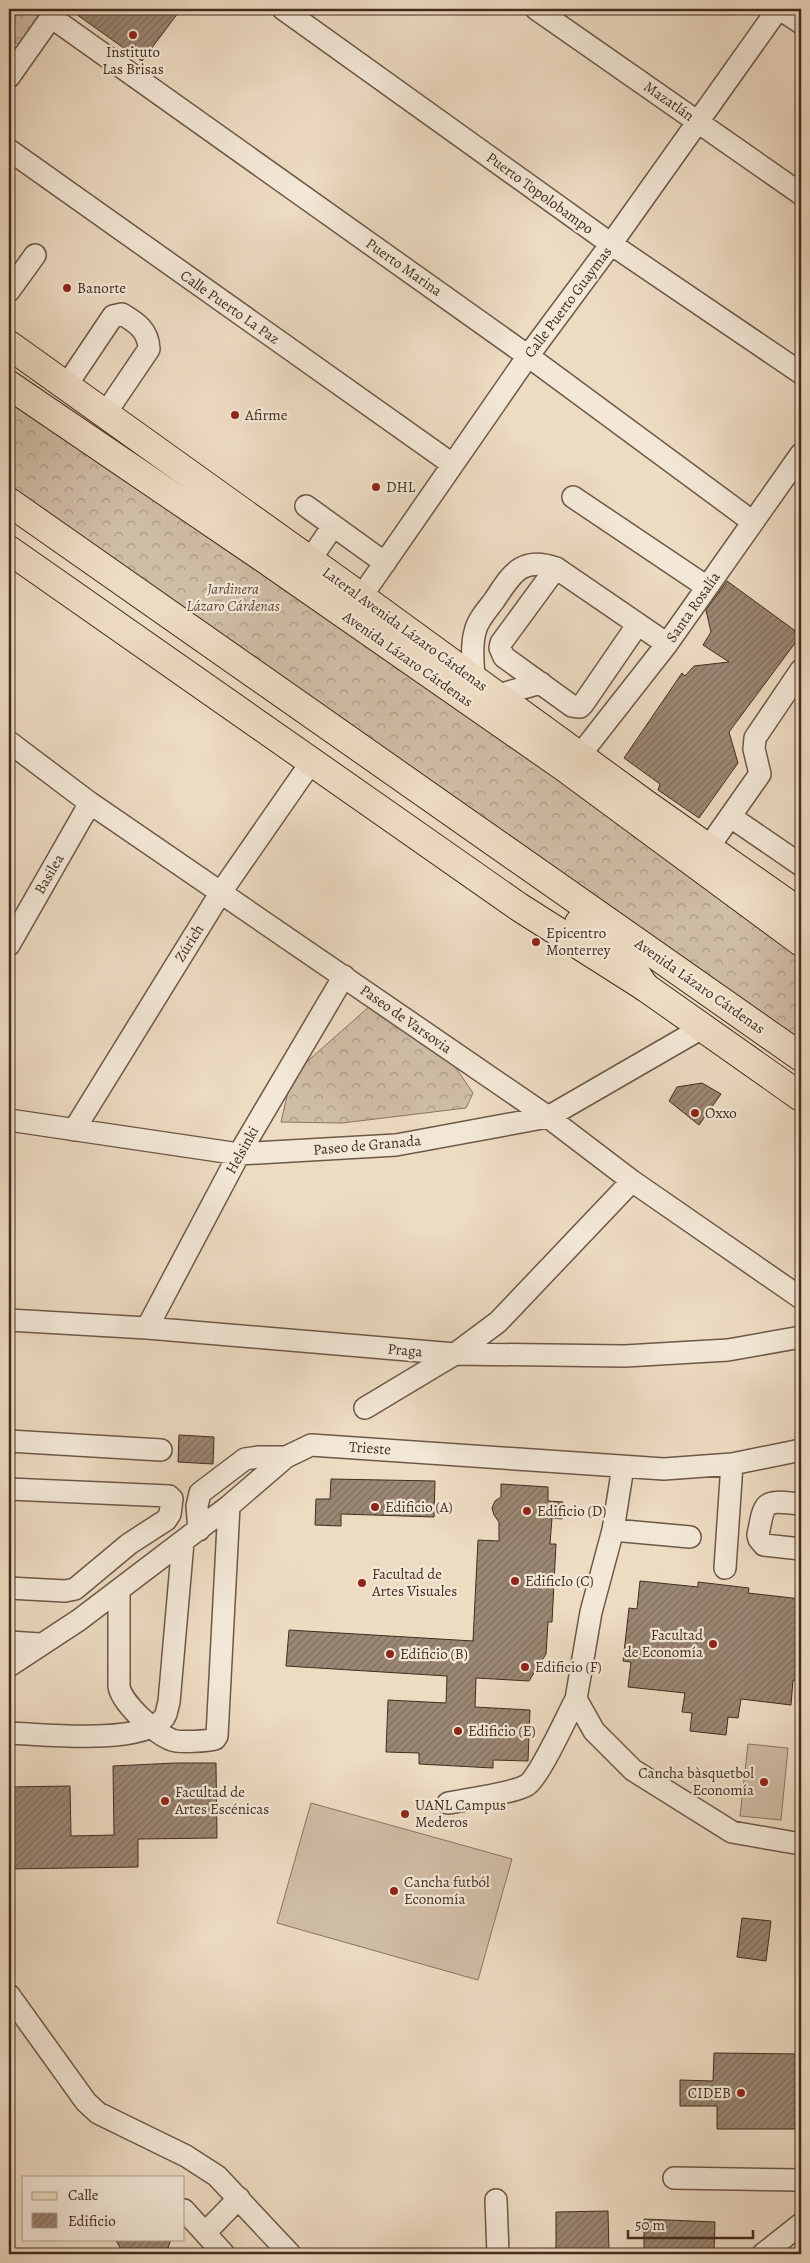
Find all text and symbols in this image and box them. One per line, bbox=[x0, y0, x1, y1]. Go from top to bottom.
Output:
marker: Instituto Las Brisas bbox=[127, 29, 139, 41]
place label: Instituto Las Brisas bbox=[102, 42, 164, 79]
street label: Mazatlán bbox=[640, 76, 698, 126]
street label: Puerto Topolobampo bbox=[482, 147, 598, 239]
street label: Puerto Marina bbox=[362, 233, 446, 301]
street label: Calle Puerto Guaymas bbox=[520, 242, 616, 362]
street label: Calle Puerto La Paz bbox=[176, 265, 284, 349]
place label: Banorte bbox=[77, 278, 126, 298]
marker: Banorte bbox=[61, 282, 73, 294]
place label: Afirme bbox=[244, 405, 288, 425]
marker: Afirme bbox=[229, 409, 241, 421]
place label: DHL bbox=[386, 477, 416, 497]
marker: DHL bbox=[370, 481, 382, 493]
street label: Lateral Avenida Lázaro Cárdenas bbox=[319, 563, 491, 695]
street label: Santa Rosalía bbox=[661, 568, 725, 646]
park label: Jardinera Lázaro Cárdenas bbox=[186, 579, 280, 616]
street label: Avenida Lázaro Cárdenas bbox=[340, 607, 476, 711]
street label: Basilea bbox=[29, 850, 69, 898]
street label: Zúrich bbox=[170, 920, 208, 966]
place label: Epicentro Monterrey bbox=[546, 923, 611, 960]
street label: Avenida Lázaro Cárdenas bbox=[630, 933, 769, 1039]
marker: Epicentro Monterrey bbox=[530, 936, 542, 948]
street label: Paseo de Varsovia bbox=[356, 980, 456, 1058]
place label: Oxxo bbox=[705, 1103, 737, 1123]
marker: Oxxo bbox=[689, 1107, 701, 1119]
street label: Helsinki bbox=[221, 1123, 263, 1177]
street label: Paseo de Granada bbox=[312, 1130, 422, 1160]
street label: Praga bbox=[387, 1339, 423, 1361]
street label: Trieste bbox=[348, 1437, 392, 1459]
place label: Edificio (A) bbox=[385, 1497, 453, 1517]
marker: Edificio (A) bbox=[369, 1501, 381, 1513]
place label: Edificio (D) bbox=[537, 1501, 606, 1521]
marker: Edificio (D) bbox=[521, 1505, 533, 1517]
place label: Facultad de Artes Visuales bbox=[371, 1564, 457, 1601]
place label: EdificIo (C) bbox=[525, 1571, 594, 1591]
marker: EdificIo (C) bbox=[509, 1575, 521, 1587]
marker: Facultad de Artes Visuales bbox=[356, 1577, 368, 1589]
place label: Facultad de Economía bbox=[624, 1625, 704, 1662]
marker: Facultad de Economía bbox=[707, 1638, 719, 1650]
place label: Edificio (B) bbox=[400, 1644, 468, 1664]
marker: Edificio (B) bbox=[384, 1648, 396, 1660]
place label: Edificio (F) bbox=[535, 1657, 602, 1677]
marker: Edificio (F) bbox=[519, 1661, 531, 1673]
place label: Edificio (E) bbox=[468, 1721, 536, 1741]
marker: Edificio (E) bbox=[452, 1725, 464, 1737]
place label: Cancha bàsquetbol Economía bbox=[638, 1763, 754, 1800]
marker: Cancha bàsquetbol Economía bbox=[758, 1776, 770, 1788]
place label: Facultad de Artes Escénicas bbox=[174, 1782, 269, 1819]
marker: Facultad de Artes Escénicas bbox=[159, 1795, 171, 1807]
place label: UANL Campus Mederos bbox=[415, 1795, 506, 1832]
marker: UANL Campus Mederos bbox=[399, 1808, 411, 1820]
place label: Cancha futból Economía bbox=[404, 1872, 490, 1909]
marker: Cancha futból Economía bbox=[388, 1885, 400, 1897]
place label: CIDEB bbox=[688, 2083, 731, 2103]
marker: CIDEB bbox=[735, 2087, 747, 2099]
legend bbox=[22, 2176, 185, 2240]
text: Calle bbox=[68, 2185, 99, 2205]
scale bar bbox=[628, 2208, 752, 2240]
text: Edificio bbox=[68, 2211, 116, 2231]
text: 50 m bbox=[635, 2215, 665, 2235]

